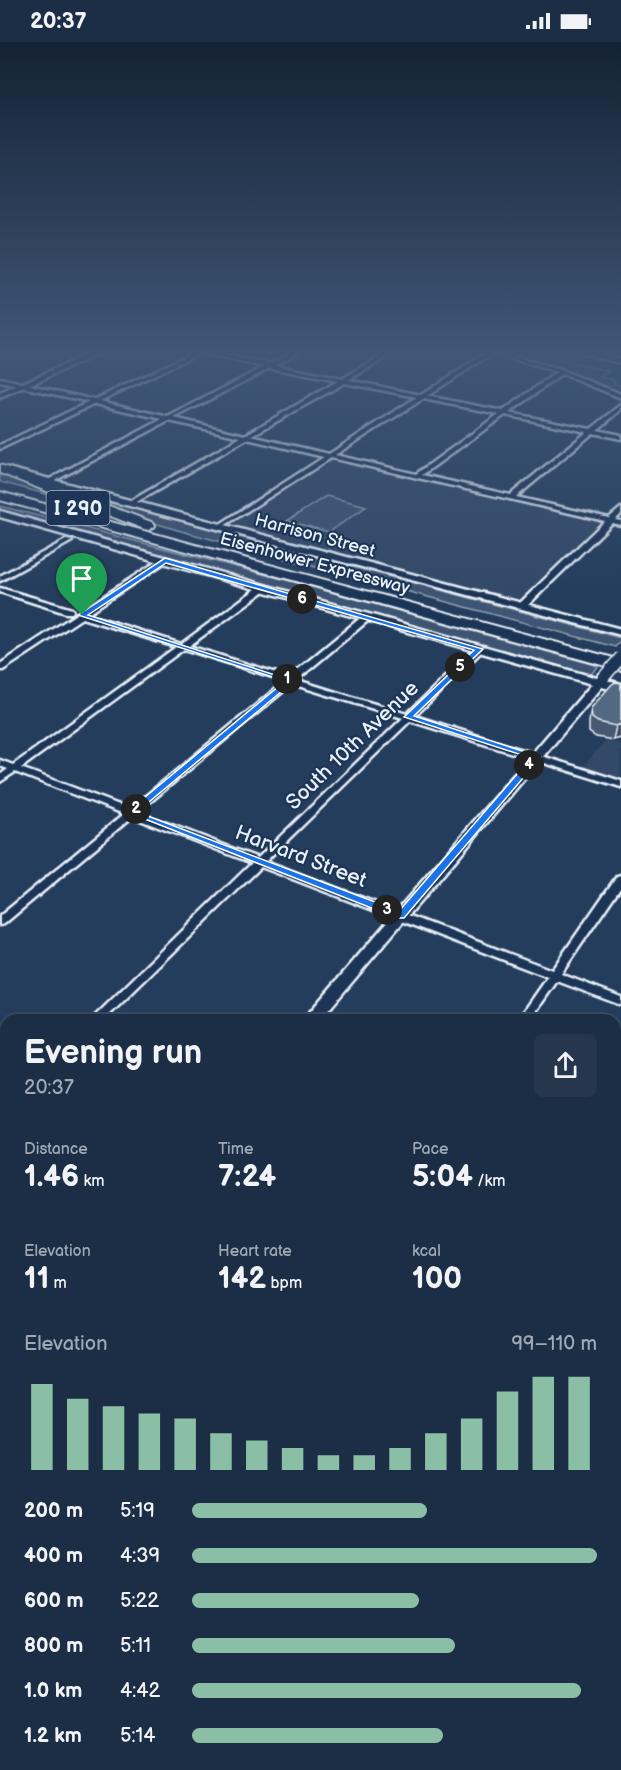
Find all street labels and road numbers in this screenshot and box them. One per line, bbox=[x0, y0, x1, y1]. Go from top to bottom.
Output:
road number: I 290 bbox=[46, 491, 110, 525]
street label: Harrison Street bbox=[252, 509, 378, 562]
street label: Eisenhower Expressway bbox=[218, 528, 413, 599]
street label: South 10th Avenue bbox=[280, 675, 424, 815]
street label: Harvard Street bbox=[232, 820, 371, 893]

